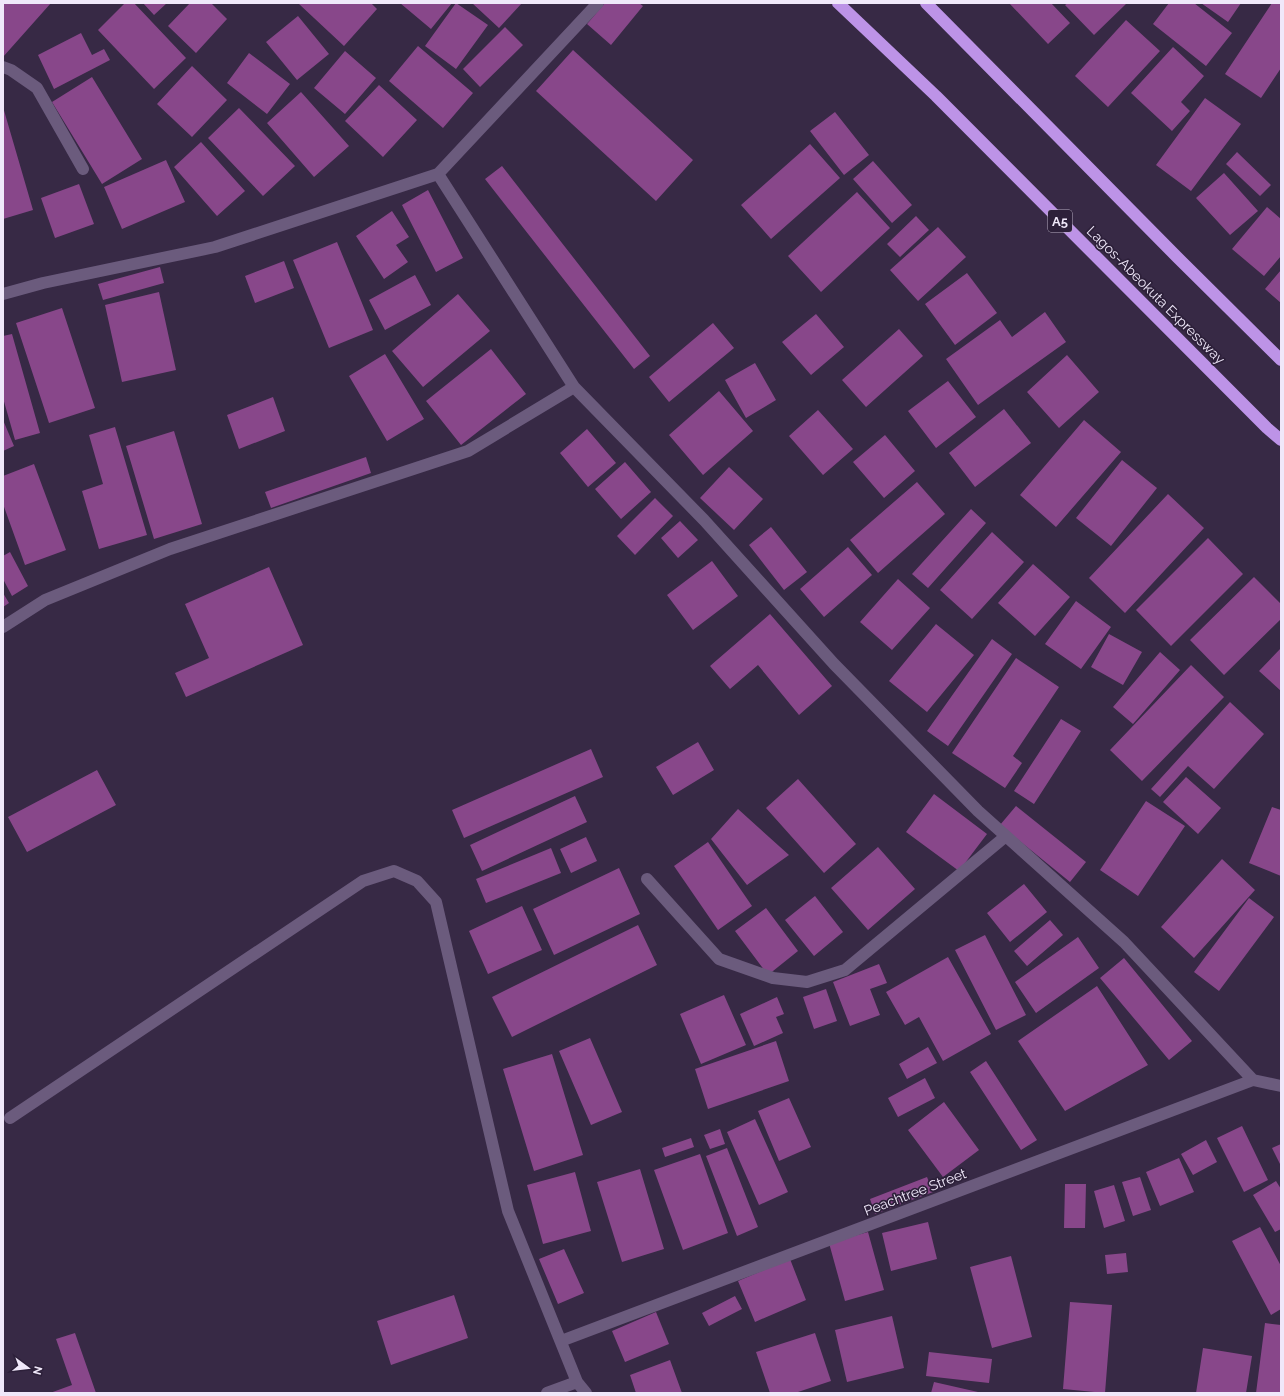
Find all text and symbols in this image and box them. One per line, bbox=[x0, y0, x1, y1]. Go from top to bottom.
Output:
road number: A5 bbox=[1048, 210, 1072, 232]
street label: Lagos-Abeokuta Expressway bbox=[1084, 223, 1229, 368]
street label: Peachtree Street bbox=[862, 1165, 969, 1219]
north arrow bbox=[8, 1348, 48, 1388]
text: N bbox=[30, 1365, 45, 1376]

